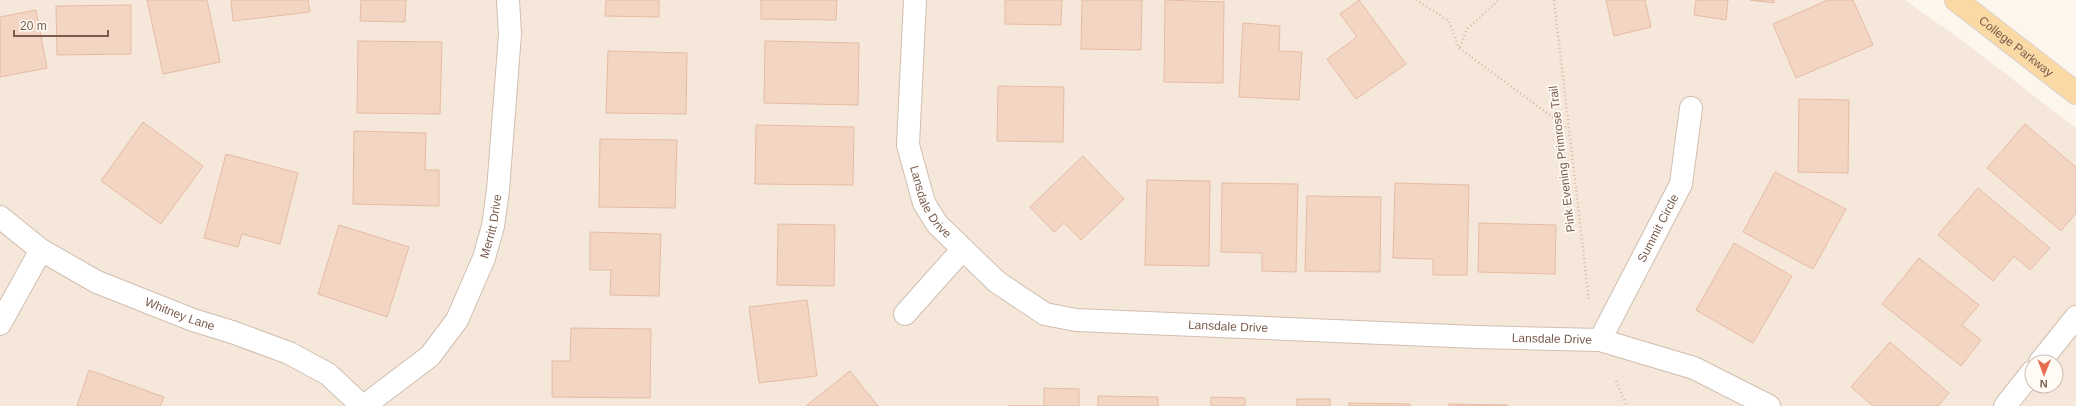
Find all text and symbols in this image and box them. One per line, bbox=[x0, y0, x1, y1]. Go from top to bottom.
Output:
scale bar bbox=[14, 12, 108, 38]
street label: College Parkway bbox=[1976, 13, 2056, 80]
text: 20 m bbox=[20, 19, 47, 33]
street label: Pink Evening Primrose Trail bbox=[1546, 85, 1578, 233]
street label: Lansdale Drive bbox=[907, 164, 954, 241]
street label: Summit Circle bbox=[1635, 191, 1682, 265]
street label: Merritt Drive bbox=[477, 193, 504, 260]
street label: Whitney Lane bbox=[143, 295, 217, 333]
street label: Lansdale Drive bbox=[1188, 318, 1269, 335]
street label: Lansdale Drive bbox=[1512, 331, 1592, 347]
north arrow bbox=[2024, 354, 2064, 394]
text: N bbox=[2040, 378, 2048, 390]

